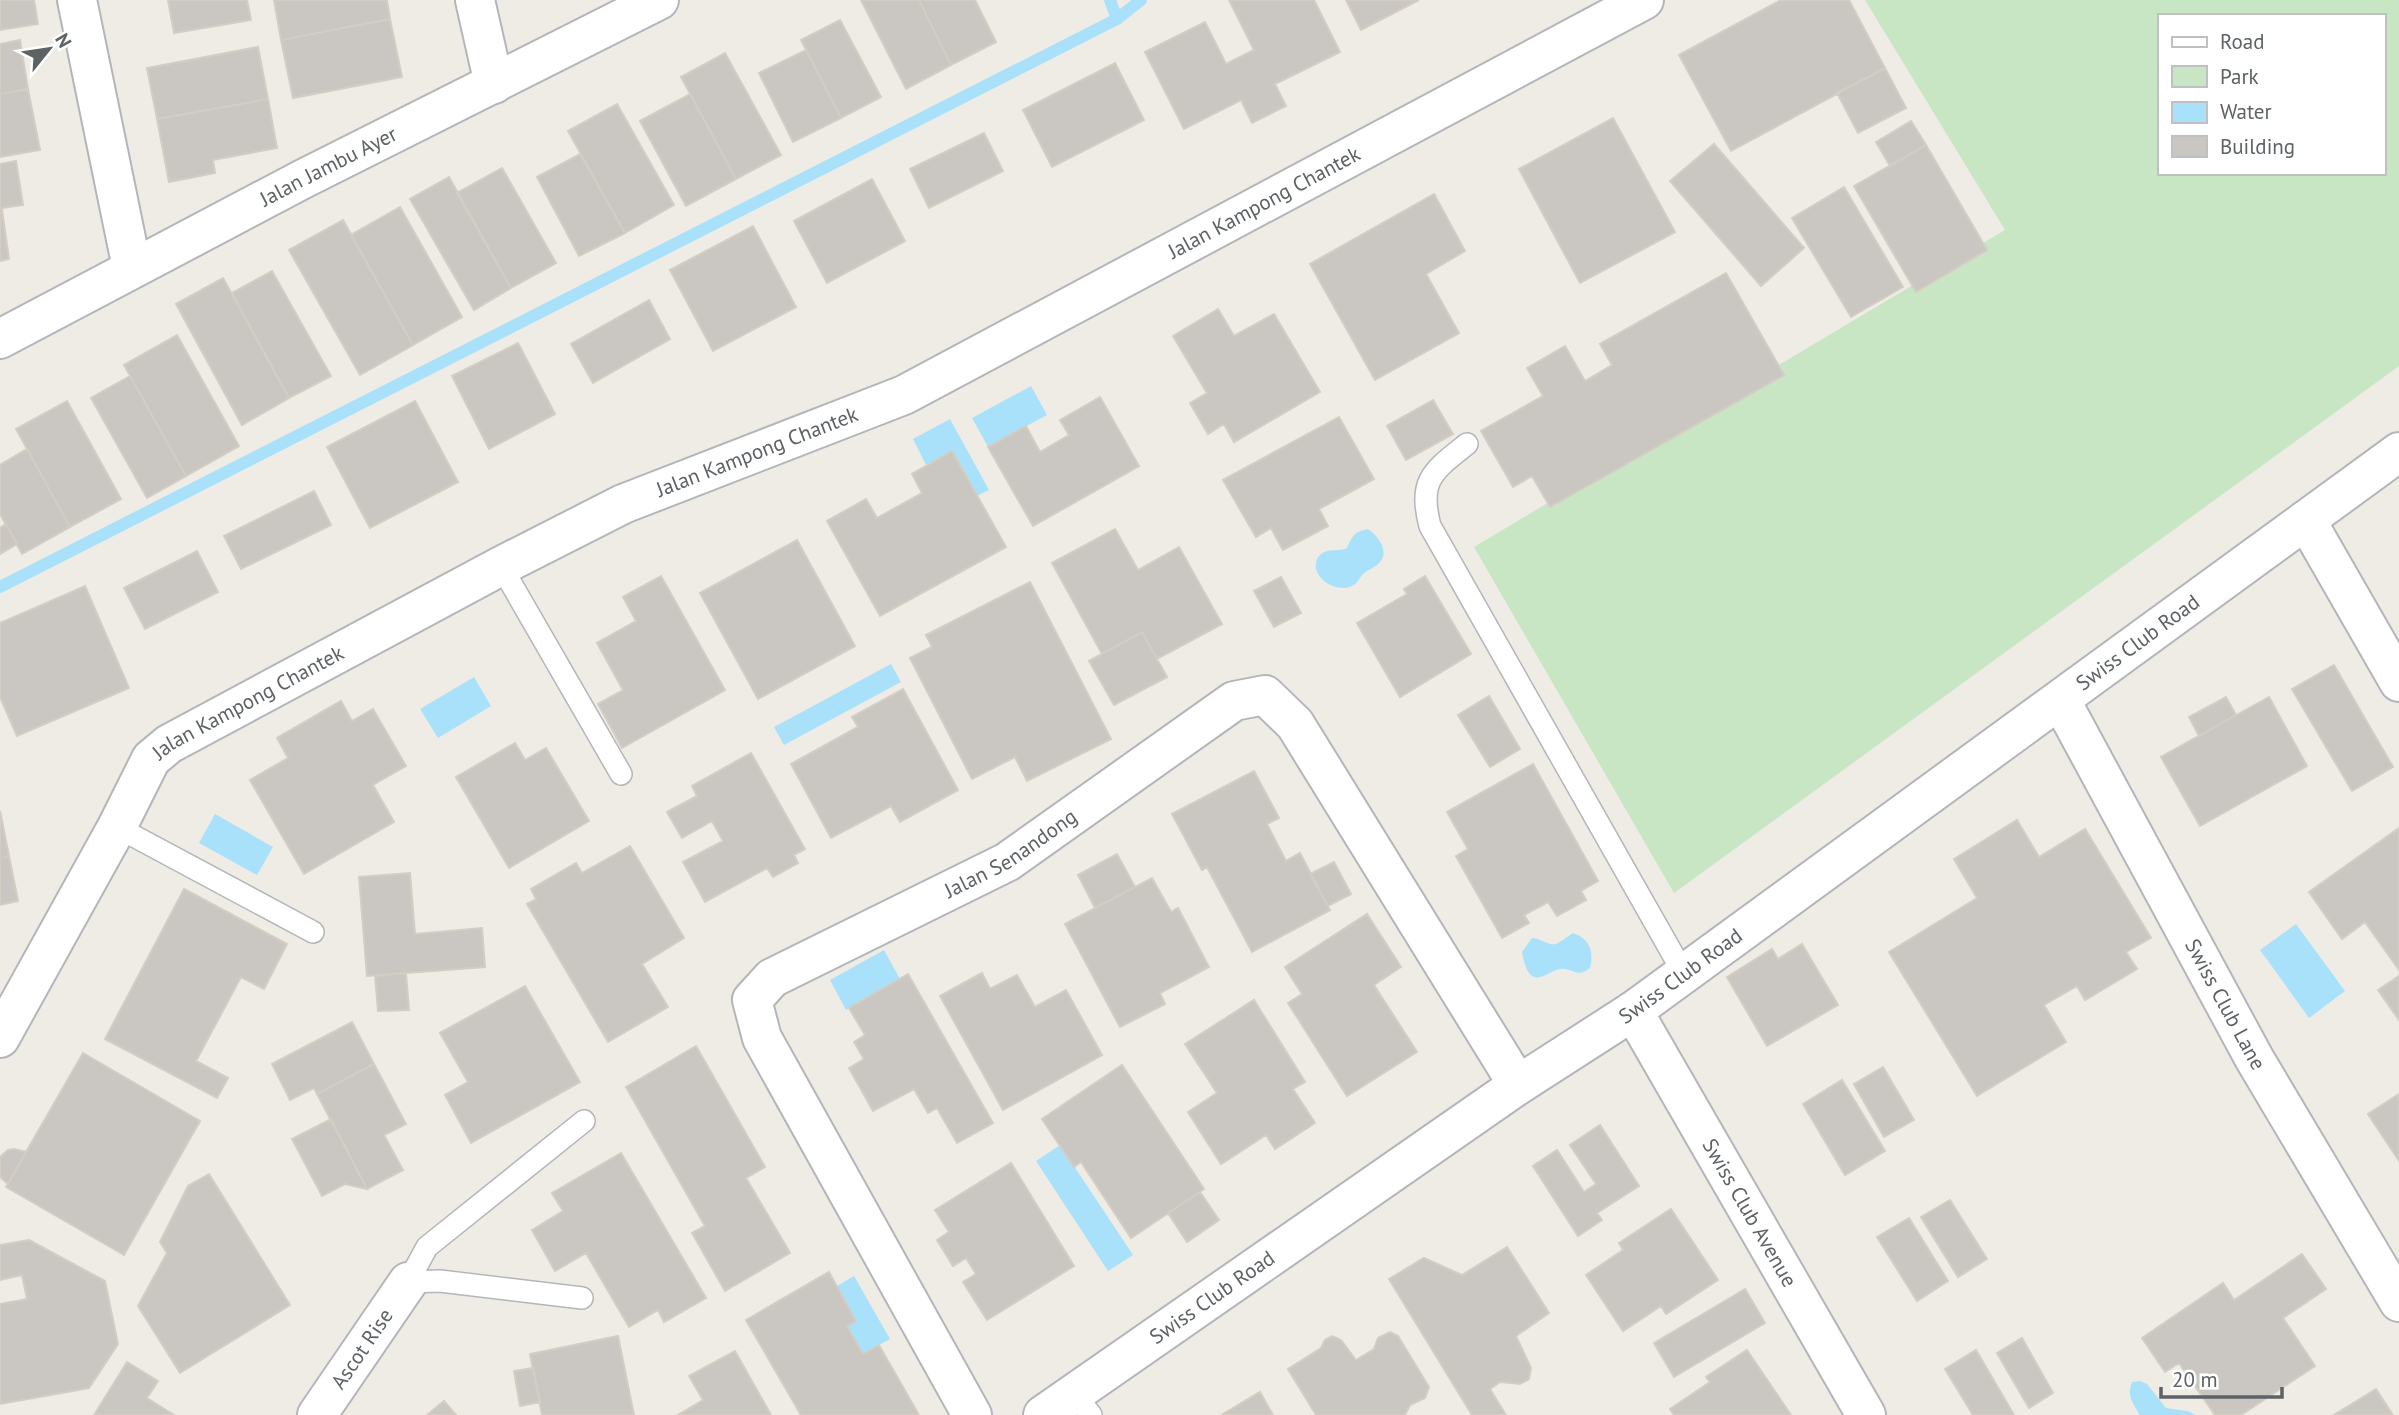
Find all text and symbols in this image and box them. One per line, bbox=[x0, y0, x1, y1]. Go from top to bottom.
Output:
north arrow bbox=[14, 14, 84, 84]
legend bbox=[2158, 14, 2385, 175]
text: Road bbox=[2220, 28, 2264, 55]
text: N bbox=[50, 29, 77, 52]
text: Park bbox=[2220, 63, 2259, 90]
text: Water bbox=[2220, 98, 2272, 125]
street label: Jalan Jambu Ayer bbox=[254, 120, 401, 213]
text: Building bbox=[2220, 133, 2295, 160]
street label: Jalan Kampong Chantek bbox=[1162, 140, 1365, 265]
street label: Jalan Kampong Chantek bbox=[651, 400, 861, 503]
street label: Swiss Club Road bbox=[2070, 588, 2205, 696]
street label: Jalan Kampong Chantek bbox=[146, 639, 348, 766]
street label: Jalan Senandong bbox=[939, 803, 1082, 904]
street label: Swiss Club Road bbox=[1613, 922, 1747, 1030]
street label: Swiss Club Lane bbox=[2179, 934, 2272, 1075]
street label: Swiss Club Avenue bbox=[1696, 1134, 1803, 1292]
street label: Swiss Club Road bbox=[1144, 1244, 1280, 1350]
street label: Ascot Rise bbox=[325, 1303, 399, 1394]
scale bar bbox=[2161, 1356, 2282, 1400]
text: 20 m bbox=[2172, 1366, 2218, 1393]

